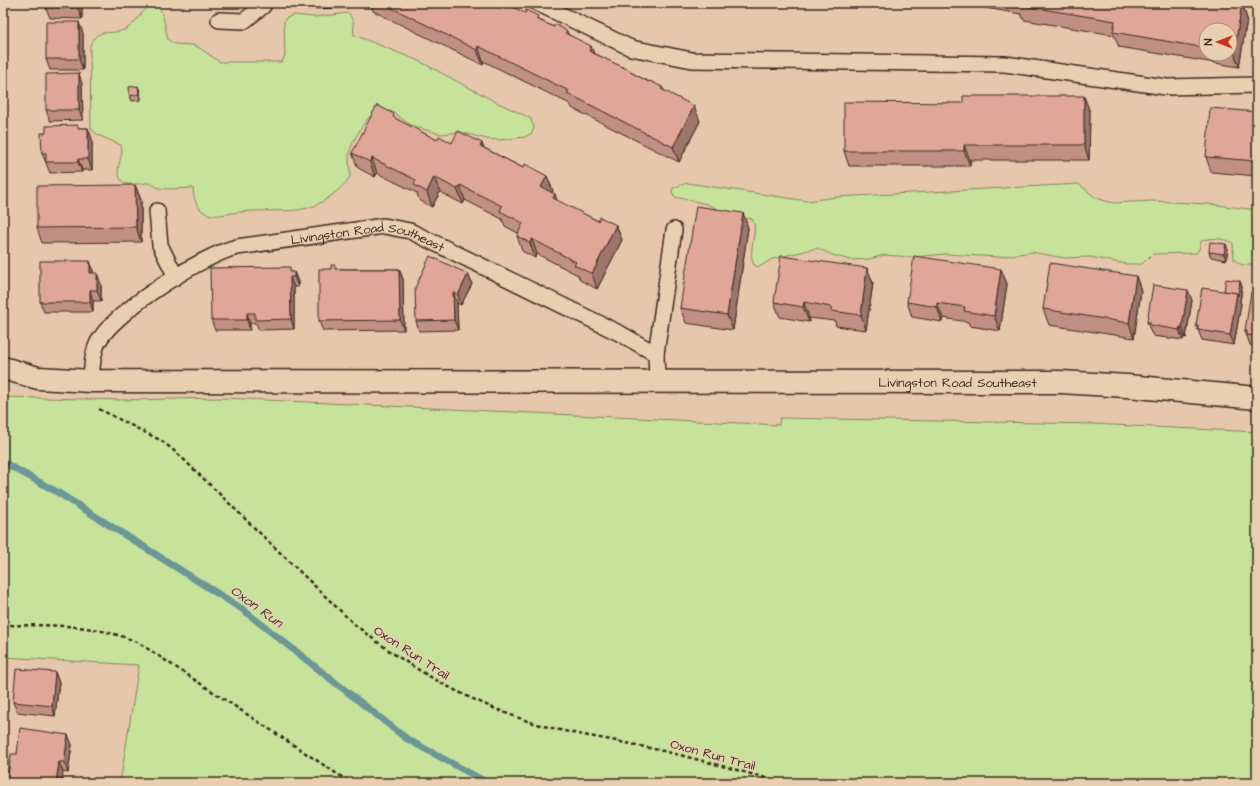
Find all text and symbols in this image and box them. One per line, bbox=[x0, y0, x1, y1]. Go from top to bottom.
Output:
north arrow bbox=[1198, 22, 1238, 62]
text: N bbox=[1201, 38, 1216, 45]
street label: Livingston Road Southeast bbox=[290, 218, 448, 257]
street label: Livingston Road Southeast bbox=[878, 374, 1037, 393]
water label: Oxon Run bbox=[226, 581, 288, 633]
street label: Oxon Run Trail bbox=[370, 622, 453, 684]
street label: Oxon Run Trail bbox=[668, 735, 757, 775]

